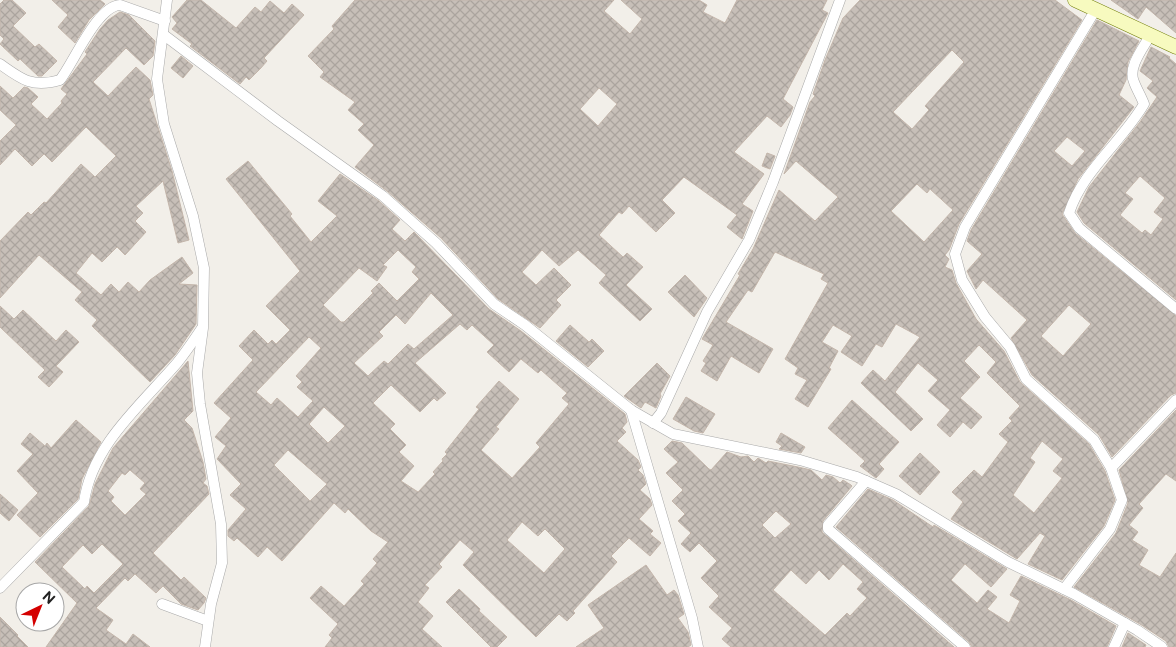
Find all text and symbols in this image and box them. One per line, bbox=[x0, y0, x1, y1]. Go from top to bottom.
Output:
north arrow bbox=[15, 582, 65, 632]
text: N bbox=[39, 588, 58, 607]

